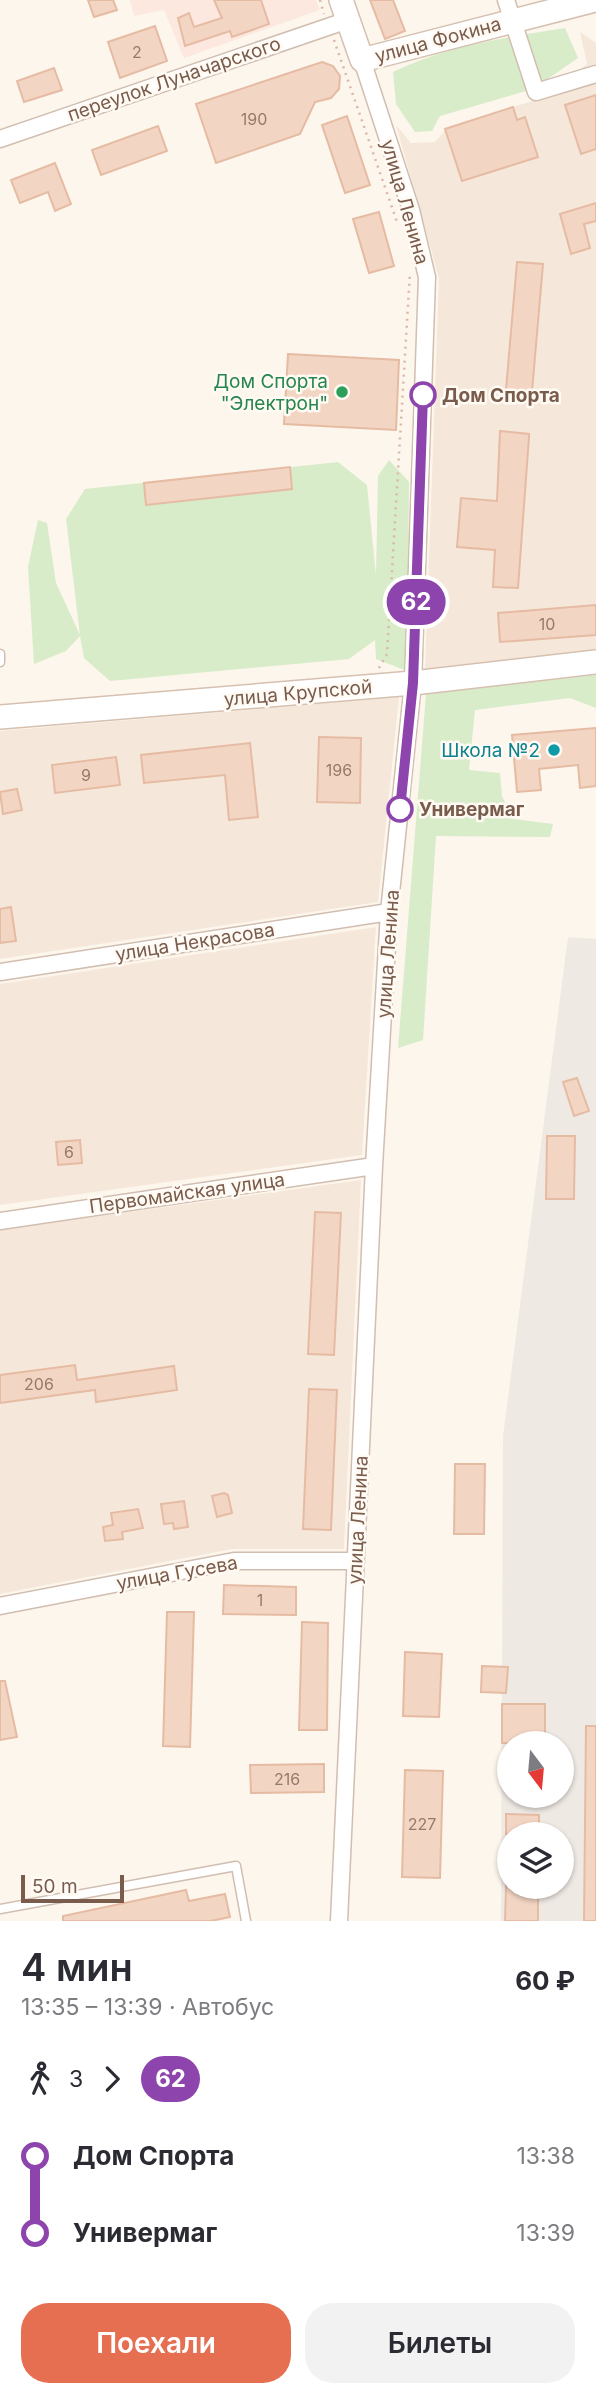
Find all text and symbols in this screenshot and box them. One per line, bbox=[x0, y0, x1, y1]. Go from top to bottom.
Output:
street label: улица Фокина bbox=[372, 12, 504, 68]
street label: переулок Луначарского bbox=[64, 32, 284, 126]
house number: 2 bbox=[132, 42, 142, 62]
house number: 190 bbox=[241, 109, 267, 129]
street label: улица Ленина bbox=[376, 137, 434, 267]
place label: Дом Спорта "Электрон" bbox=[213, 370, 328, 415]
marker: Дом Спорта bbox=[410, 382, 436, 408]
marker: Дом Спорта "Электрон" bbox=[334, 384, 350, 400]
place label: Дом Спорта bbox=[442, 384, 560, 407]
line badge: 62 bbox=[384, 579, 448, 625]
text: 62 bbox=[401, 587, 431, 616]
house number: 10 bbox=[539, 614, 555, 634]
street label: улица Крупской bbox=[223, 675, 373, 711]
place label: Школа №2 bbox=[441, 739, 540, 762]
marker: Школа №2 bbox=[546, 742, 562, 758]
house number: 196 bbox=[326, 760, 352, 780]
house number: 9 bbox=[81, 765, 91, 785]
marker: Универмаг bbox=[387, 796, 413, 822]
place label: Универмаг bbox=[419, 798, 525, 821]
street label: улица Ленина bbox=[372, 889, 404, 1019]
street label: улица Некрасова bbox=[114, 918, 276, 966]
house number: 6 bbox=[64, 1142, 74, 1162]
street label: Первомайская улица bbox=[88, 1168, 286, 1218]
house number: 206 bbox=[24, 1374, 54, 1394]
street label: улица Ленина bbox=[343, 1455, 373, 1585]
street label: улица Гусева bbox=[115, 1551, 239, 1595]
house number: 1 bbox=[257, 1590, 263, 1610]
north arrow bbox=[497, 1731, 574, 1808]
map controls bbox=[497, 1731, 574, 1899]
house number: 216 bbox=[274, 1769, 300, 1789]
house number: 227 bbox=[408, 1814, 436, 1834]
button: layers bbox=[497, 1822, 574, 1899]
scale bar bbox=[21, 1872, 124, 1904]
text: 50 m bbox=[32, 1875, 78, 1898]
text: 4 мин bbox=[21, 1944, 133, 1990]
text: 60 ₽ bbox=[515, 1965, 575, 1996]
text: 13:35 – 13:39 · Автобус bbox=[21, 1993, 274, 2021]
icon: walk bbox=[21, 2060, 59, 2098]
icon: forward bbox=[93, 2060, 131, 2098]
text: 62 bbox=[155, 2064, 186, 2093]
text: 3 bbox=[69, 2065, 83, 2093]
text: Дом Спорта bbox=[73, 2140, 234, 2171]
text: 13:38 bbox=[516, 2142, 575, 2170]
text: Универмаг bbox=[73, 2217, 217, 2248]
text: 13:39 bbox=[516, 2219, 575, 2247]
button: Поехали bbox=[21, 2303, 291, 2383]
button: Билеты bbox=[305, 2303, 575, 2383]

